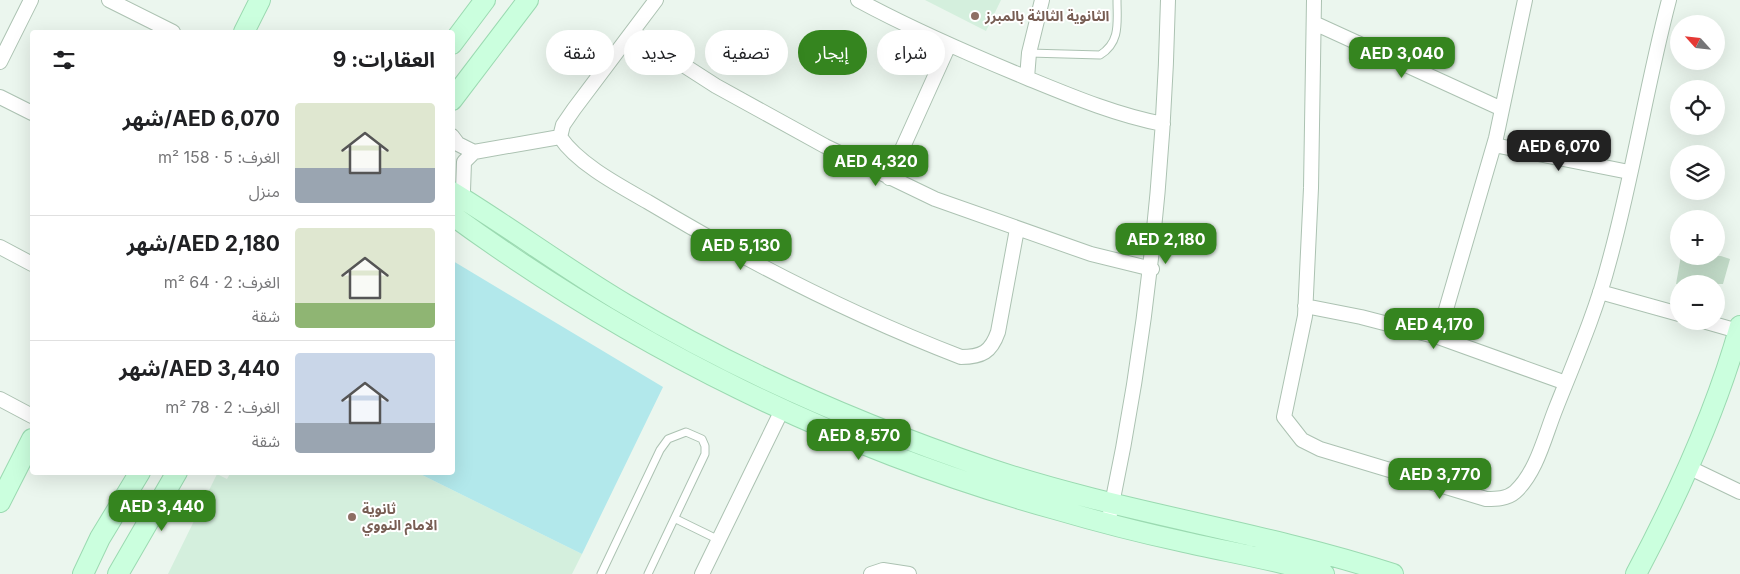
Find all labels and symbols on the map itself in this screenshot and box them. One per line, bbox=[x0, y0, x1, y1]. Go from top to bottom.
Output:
place label: الثانوية الثالثة بالمبرز bbox=[984, 7, 1110, 25]
marker: الثانوية الثالثة بالمبرز bbox=[969, 10, 981, 22]
north arrow bbox=[1670, 15, 1725, 70]
pin: AED 3,040 bbox=[1345, 36, 1459, 79]
pin: AED 6,070 bbox=[1502, 130, 1616, 172]
pin: AED 4,320 bbox=[819, 144, 933, 187]
pin: AED 2,180 bbox=[1109, 222, 1223, 265]
pin: AED 5,130 bbox=[684, 228, 798, 271]
pin: AED 4,170 bbox=[1377, 308, 1491, 350]
pin: AED 8,570 bbox=[802, 418, 916, 461]
pin: AED 3,770 bbox=[1383, 458, 1497, 500]
pin: AED 3,440 bbox=[105, 490, 219, 532]
place label: ثانوية الامام النووي bbox=[362, 500, 438, 536]
marker: ثانوية الامام النووي bbox=[346, 511, 358, 523]

